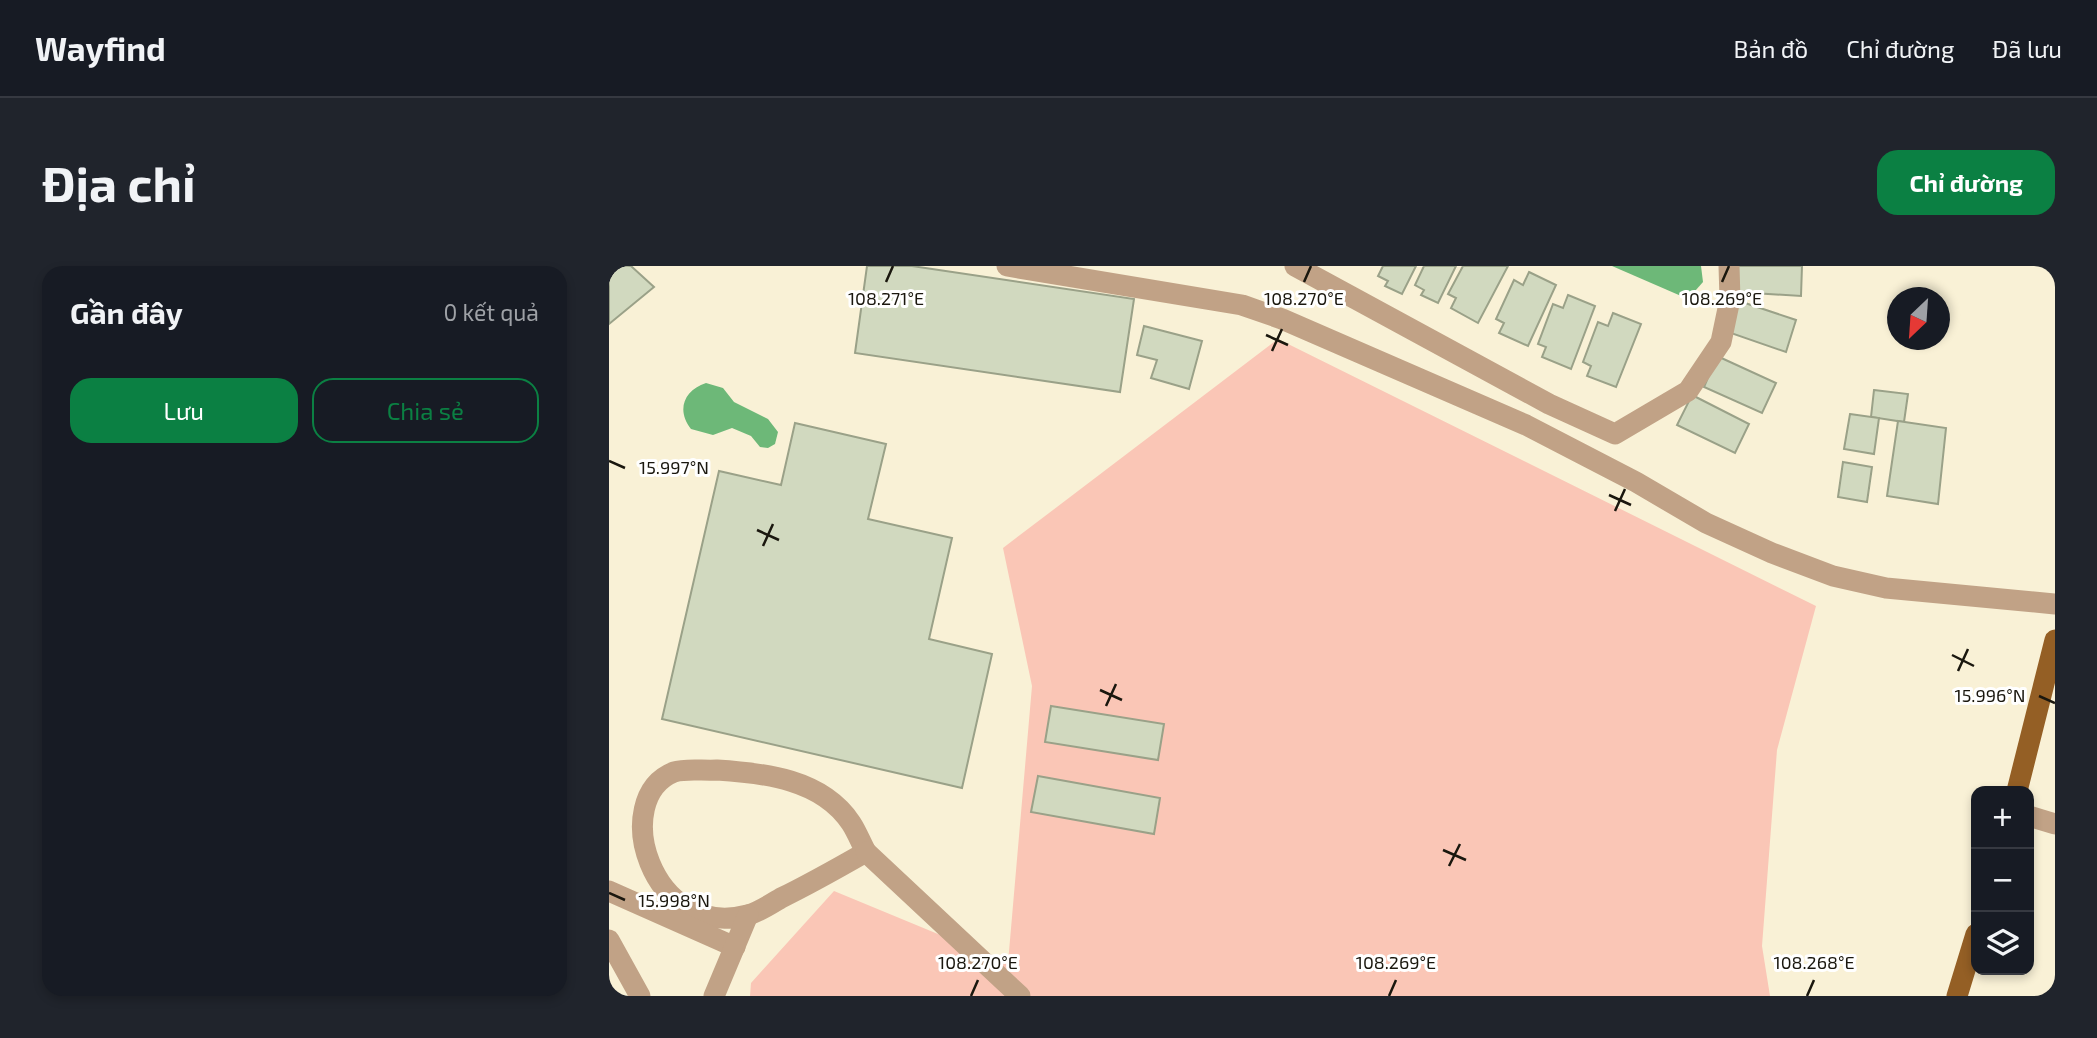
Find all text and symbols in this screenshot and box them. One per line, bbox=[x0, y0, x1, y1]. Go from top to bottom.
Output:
text: Wayfind bbox=[35, 28, 166, 68]
text: Bản đồ bbox=[1734, 34, 1808, 63]
text: Chỉ đường bbox=[1846, 34, 1954, 63]
text: Đã lưu bbox=[1992, 34, 2062, 63]
button: Chỉ đường bbox=[1877, 150, 2055, 215]
text: Địa chỉ bbox=[42, 153, 196, 212]
text: 108.271°E bbox=[848, 287, 924, 309]
text: 108.270°E bbox=[1264, 287, 1344, 309]
text: 108.269°E bbox=[1682, 287, 1762, 309]
north arrow bbox=[1887, 287, 1950, 350]
text: Gần đây bbox=[70, 294, 183, 330]
text: 0 kết quả bbox=[444, 298, 539, 326]
button: Lưu bbox=[70, 378, 298, 443]
button: Chia sẻ bbox=[312, 378, 539, 443]
text: 15.997°N bbox=[639, 456, 709, 478]
text: 15.996°N bbox=[1954, 684, 2026, 706]
map controls bbox=[1971, 786, 2034, 975]
button: + bbox=[1971, 786, 2034, 849]
button: − bbox=[1971, 849, 2034, 912]
text: 15.998°N bbox=[638, 889, 710, 911]
button: layers bbox=[1971, 912, 2034, 975]
text: 108.270°E bbox=[938, 951, 1018, 973]
text: 108.269°E bbox=[1356, 951, 1436, 973]
text: 108.268°E bbox=[1773, 951, 1855, 973]

